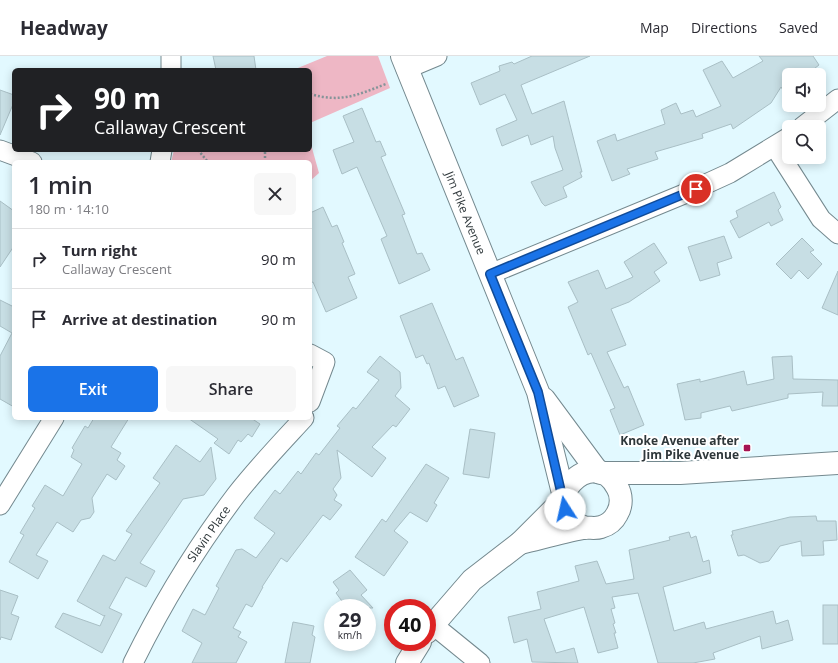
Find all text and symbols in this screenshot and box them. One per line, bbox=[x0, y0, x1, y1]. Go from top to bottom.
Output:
text: Headway bbox=[20, 15, 108, 41]
text: Map bbox=[640, 18, 669, 37]
text: Directions bbox=[691, 18, 757, 37]
text: Saved bbox=[779, 18, 818, 37]
map controls bbox=[782, 68, 826, 164]
button: sound bbox=[782, 68, 826, 112]
text: 90 m bbox=[94, 79, 161, 117]
icon: right bbox=[28, 84, 80, 136]
text: Callaway Crescent bbox=[94, 115, 246, 139]
button: search bbox=[782, 120, 826, 164]
text: 1 min bbox=[28, 168, 93, 201]
street label: Jim Pike Avenue bbox=[441, 168, 490, 257]
pin bbox=[679, 172, 713, 206]
button: close bbox=[254, 173, 296, 215]
icon: arrive bbox=[685, 178, 707, 200]
text: 180 m · 14:10 bbox=[28, 200, 109, 218]
text: Turn right bbox=[62, 240, 137, 260]
icon: right bbox=[28, 248, 50, 270]
text: 90 m bbox=[261, 249, 296, 269]
text: Callaway Crescent bbox=[62, 260, 172, 278]
icon: arrive bbox=[28, 308, 50, 330]
text: Arrive at destination bbox=[62, 309, 217, 329]
text: 90 m bbox=[261, 309, 296, 329]
button: Exit bbox=[28, 366, 158, 412]
button: Share bbox=[166, 366, 296, 412]
place label: Knoke Avenue after Jim Pike Avenue bbox=[620, 432, 740, 463]
marker: Knoke Avenue after Jim Pike Avenue bbox=[742, 443, 752, 453]
position arrow bbox=[544, 488, 586, 530]
street label: Slavin Place bbox=[183, 502, 234, 565]
speed limit sign: 40 bbox=[384, 599, 436, 651]
text: 29 bbox=[339, 606, 361, 633]
text: km/h bbox=[338, 628, 362, 642]

